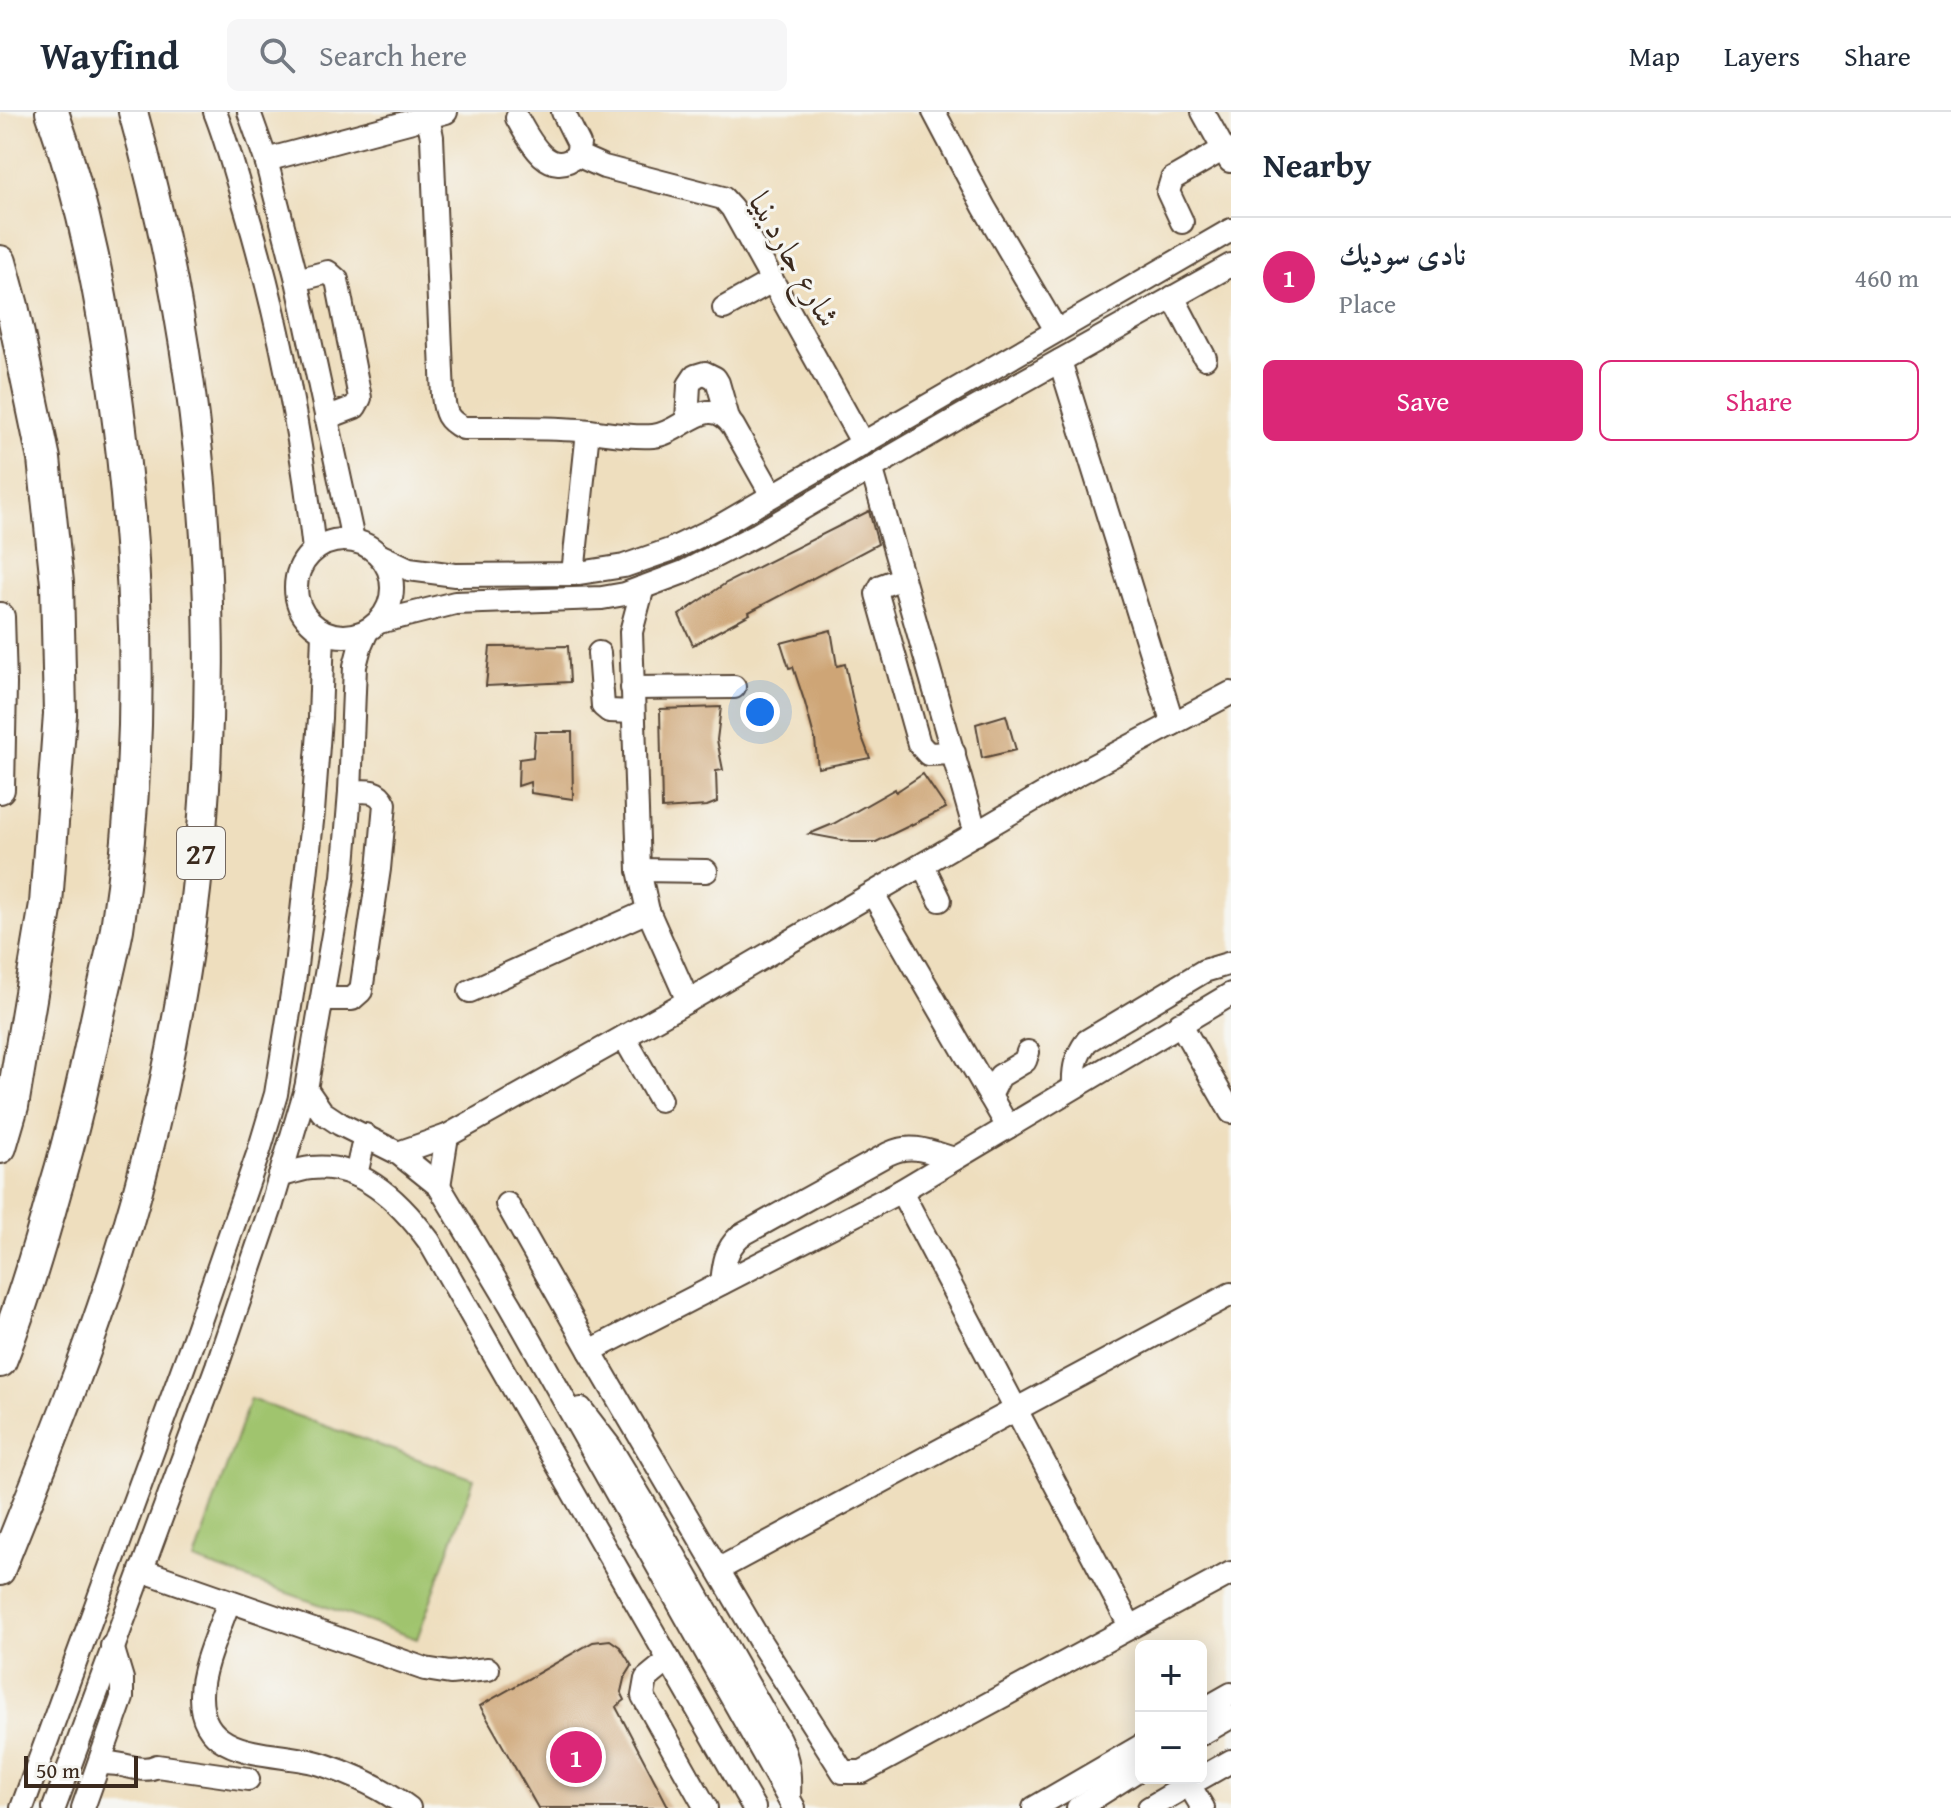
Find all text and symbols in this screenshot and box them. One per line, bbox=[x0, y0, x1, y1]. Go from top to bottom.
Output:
search box bbox=[227, 19, 787, 91]
text: Wayfind bbox=[40, 27, 179, 83]
icon: search bbox=[255, 33, 299, 77]
text: Search here bbox=[319, 33, 467, 77]
text: Map bbox=[1629, 35, 1680, 76]
text: Layers bbox=[1724, 35, 1800, 76]
text: Share bbox=[1844, 35, 1911, 76]
text: Nearby bbox=[1263, 140, 1372, 189]
street label: شارع جاردينيا bbox=[734, 183, 853, 337]
text: نادى سوديك bbox=[1339, 232, 1466, 276]
text: 1 bbox=[1282, 258, 1296, 297]
text: 460 m bbox=[1854, 258, 1919, 297]
text: Place bbox=[1339, 284, 1396, 323]
button: Save bbox=[1263, 360, 1583, 441]
button: Share bbox=[1599, 360, 1919, 441]
your location bbox=[740, 692, 780, 732]
road number: 27 bbox=[177, 827, 225, 879]
map controls bbox=[1135, 1640, 1207, 1784]
button: + bbox=[1135, 1640, 1207, 1712]
button: − bbox=[1135, 1712, 1207, 1784]
pin: 1 bbox=[550, 1727, 602, 1787]
scale bar bbox=[24, 1752, 138, 1788]
text: 50 m bbox=[36, 1754, 80, 1786]

